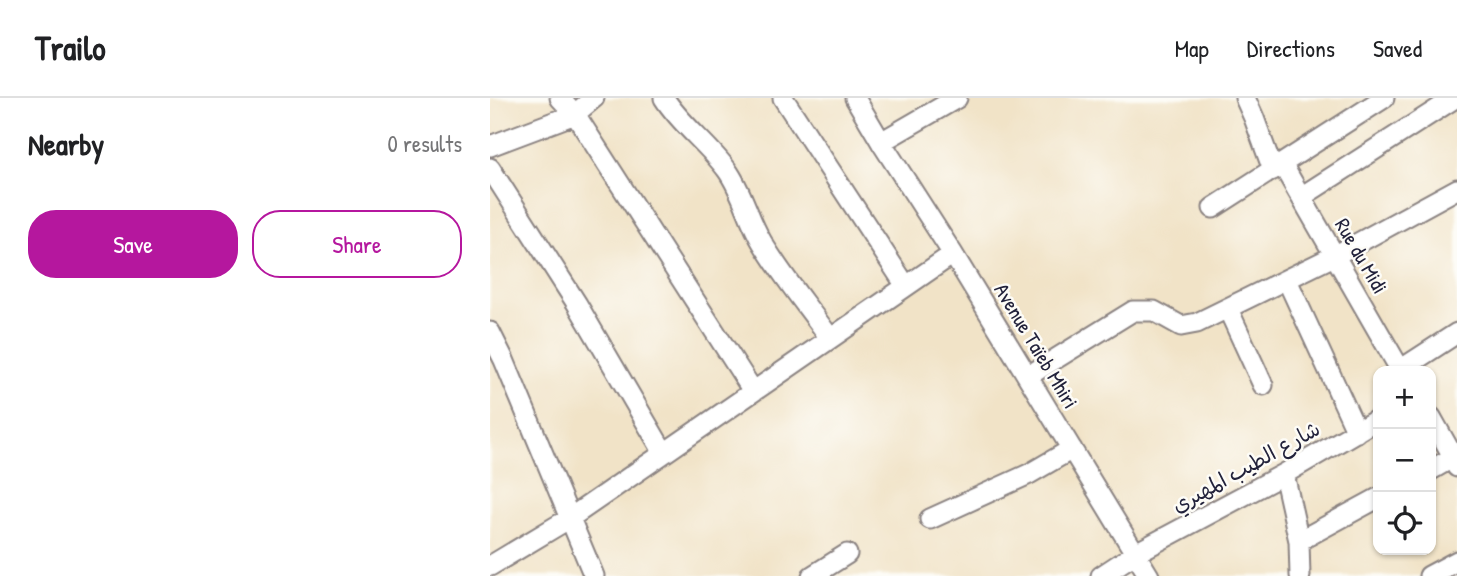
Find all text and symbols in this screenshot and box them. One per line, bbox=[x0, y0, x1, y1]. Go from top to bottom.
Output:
text: Trailo bbox=[35, 26, 106, 70]
text: Map bbox=[1175, 32, 1209, 64]
text: Directions bbox=[1247, 32, 1335, 64]
text: Saved bbox=[1373, 32, 1422, 64]
text: Nearby bbox=[28, 124, 104, 164]
text: 0 results bbox=[387, 128, 462, 159]
button: Save bbox=[28, 210, 238, 278]
button: Share bbox=[252, 210, 462, 278]
street label: Rue du Midi bbox=[1328, 213, 1395, 299]
street label: Avenue Taïeb Mhiri bbox=[988, 278, 1085, 414]
map controls bbox=[1373, 366, 1436, 555]
button: + bbox=[1373, 366, 1436, 429]
street label: شارع الطيب المهيري bbox=[1166, 414, 1326, 520]
button: − bbox=[1373, 429, 1436, 492]
button: locate bbox=[1373, 492, 1436, 555]

